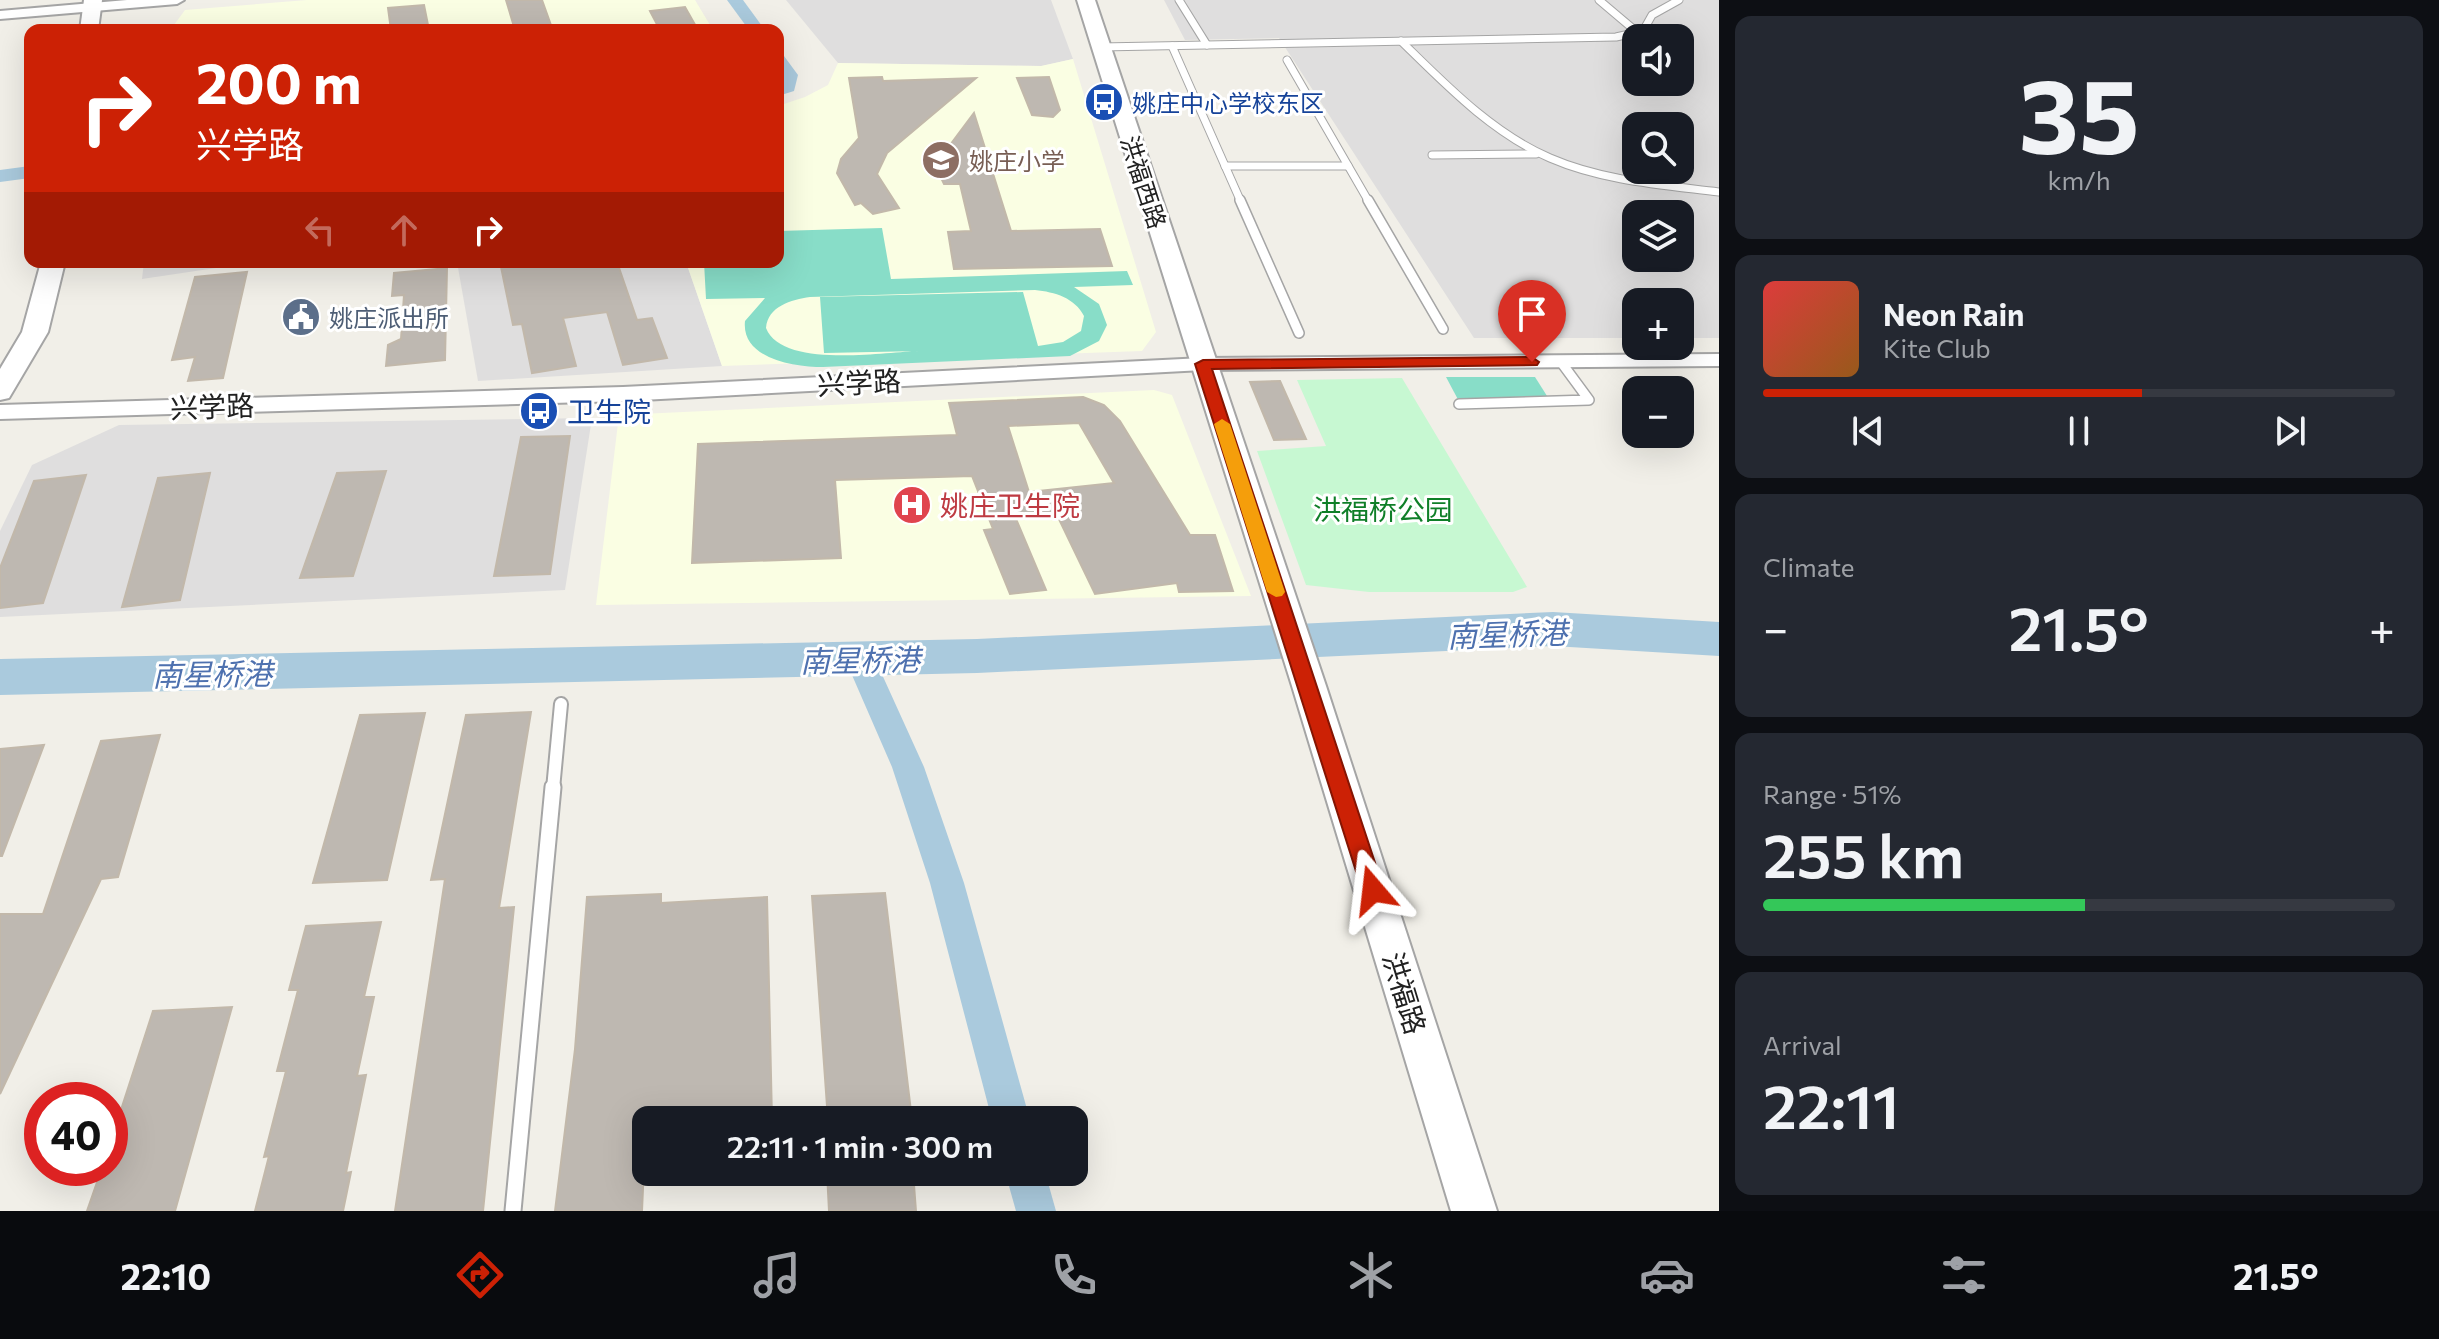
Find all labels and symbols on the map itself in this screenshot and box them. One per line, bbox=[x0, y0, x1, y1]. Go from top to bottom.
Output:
bus stop icon: 姚庄中心学校东区 bbox=[1083, 81, 1125, 123]
place label: 姚庄中心学校东区 bbox=[1132, 88, 1324, 117]
street label: 洪福西路 bbox=[1115, 132, 1173, 232]
school or university icon: 姚庄小学 bbox=[920, 139, 962, 181]
place label: 姚庄小学 bbox=[969, 146, 1065, 175]
pin bbox=[1498, 280, 1566, 362]
public building icon: 姚庄派出所 bbox=[280, 296, 322, 338]
place label: 姚庄派出所 bbox=[329, 303, 449, 332]
street label: 兴学路 bbox=[816, 363, 902, 401]
street label: 兴学路 bbox=[169, 388, 255, 424]
bus stop icon: 卫生院 bbox=[518, 390, 560, 432]
place label: 卫生院 bbox=[567, 394, 651, 428]
hospital icon: 姚庄卫生院 bbox=[891, 484, 933, 526]
place label: 姚庄卫生院 bbox=[940, 488, 1080, 522]
park label: 洪福桥公园 bbox=[1313, 492, 1453, 526]
water label: 南星桥港 bbox=[1446, 612, 1572, 654]
water label: 南星桥港 bbox=[800, 639, 924, 679]
water label: 南星桥港 bbox=[152, 653, 276, 693]
position arrow bbox=[1331, 848, 1415, 932]
street label: 洪福路 bbox=[1376, 948, 1434, 1038]
speed limit sign: 40 bbox=[24, 1082, 128, 1186]

